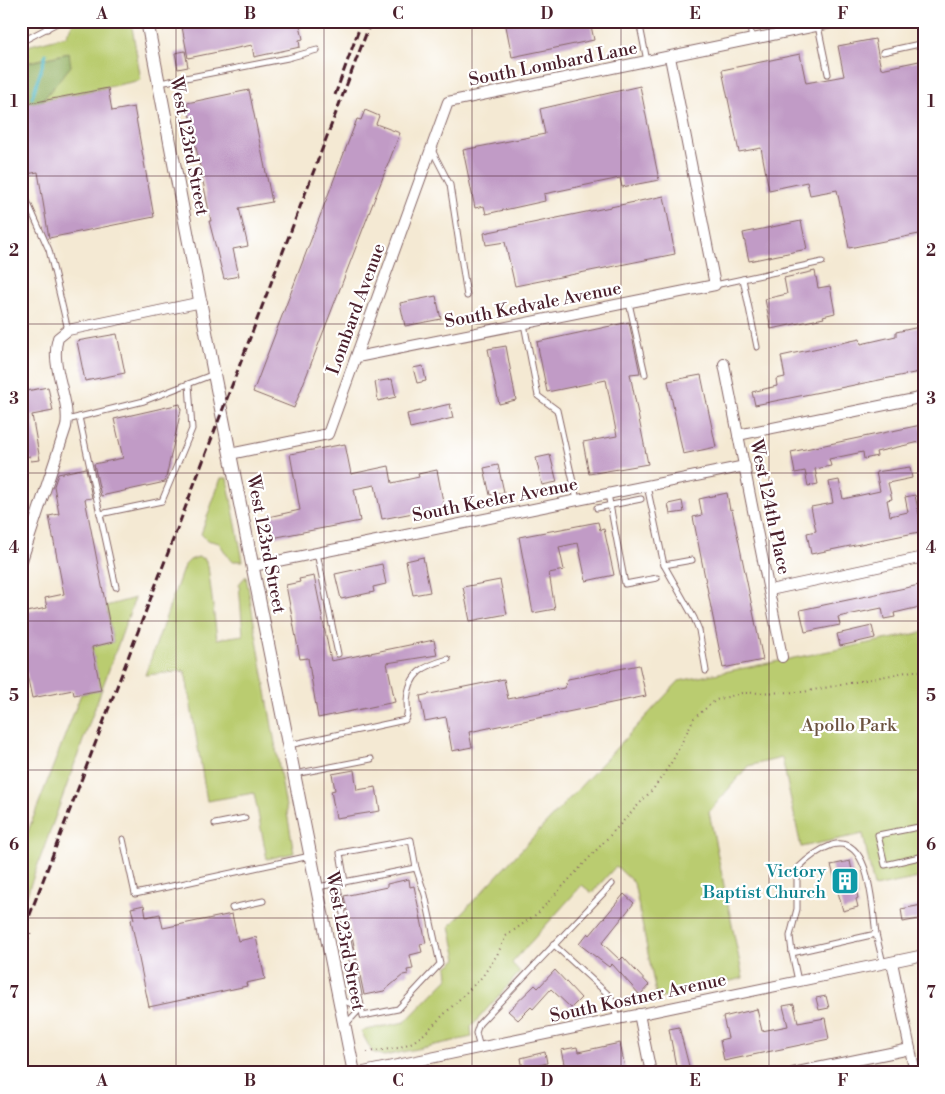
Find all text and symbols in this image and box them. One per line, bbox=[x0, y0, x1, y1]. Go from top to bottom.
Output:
text: A bbox=[95, 4, 108, 24]
text: B bbox=[244, 4, 256, 24]
text: C bbox=[392, 4, 404, 24]
text: D bbox=[541, 4, 554, 24]
text: E bbox=[689, 4, 701, 24]
text: F bbox=[837, 4, 849, 24]
street label: South Lombard Lane bbox=[467, 36, 639, 92]
street label: West 123rd Street bbox=[164, 74, 214, 218]
text: 1 bbox=[10, 92, 18, 112]
text: 1 bbox=[927, 92, 935, 112]
street label: Lombard Avenue bbox=[322, 240, 390, 378]
text: 2 bbox=[9, 241, 19, 261]
text: 2 bbox=[926, 241, 936, 261]
street label: South Kedvale Avenue bbox=[443, 277, 623, 333]
text: 3 bbox=[9, 389, 19, 409]
text: 3 bbox=[926, 389, 936, 409]
street label: West 124th Place bbox=[744, 436, 796, 577]
street label: West 123rd Street bbox=[241, 472, 291, 616]
street label: South Keeler Avenue bbox=[410, 473, 580, 527]
text: 4 bbox=[9, 538, 20, 558]
text: 4 bbox=[926, 538, 937, 558]
text: 5 bbox=[9, 686, 19, 706]
text: 5 bbox=[926, 686, 936, 706]
park label: Apollo Park bbox=[801, 714, 898, 737]
text: 6 bbox=[9, 835, 19, 855]
text: 6 bbox=[926, 835, 936, 855]
place label: Victory Baptist Church bbox=[702, 860, 826, 904]
building icon: Victory Baptist Church bbox=[830, 866, 860, 896]
street label: West 123rd Street bbox=[320, 869, 370, 1013]
street label: South Kostner Avenue bbox=[548, 968, 728, 1028]
text: 7 bbox=[9, 983, 19, 1003]
text: 7 bbox=[926, 983, 936, 1003]
text: A bbox=[95, 1071, 108, 1091]
text: B bbox=[244, 1071, 256, 1091]
text: C bbox=[392, 1071, 404, 1091]
text: D bbox=[541, 1071, 554, 1091]
text: E bbox=[689, 1071, 701, 1091]
text: F bbox=[837, 1071, 849, 1091]

